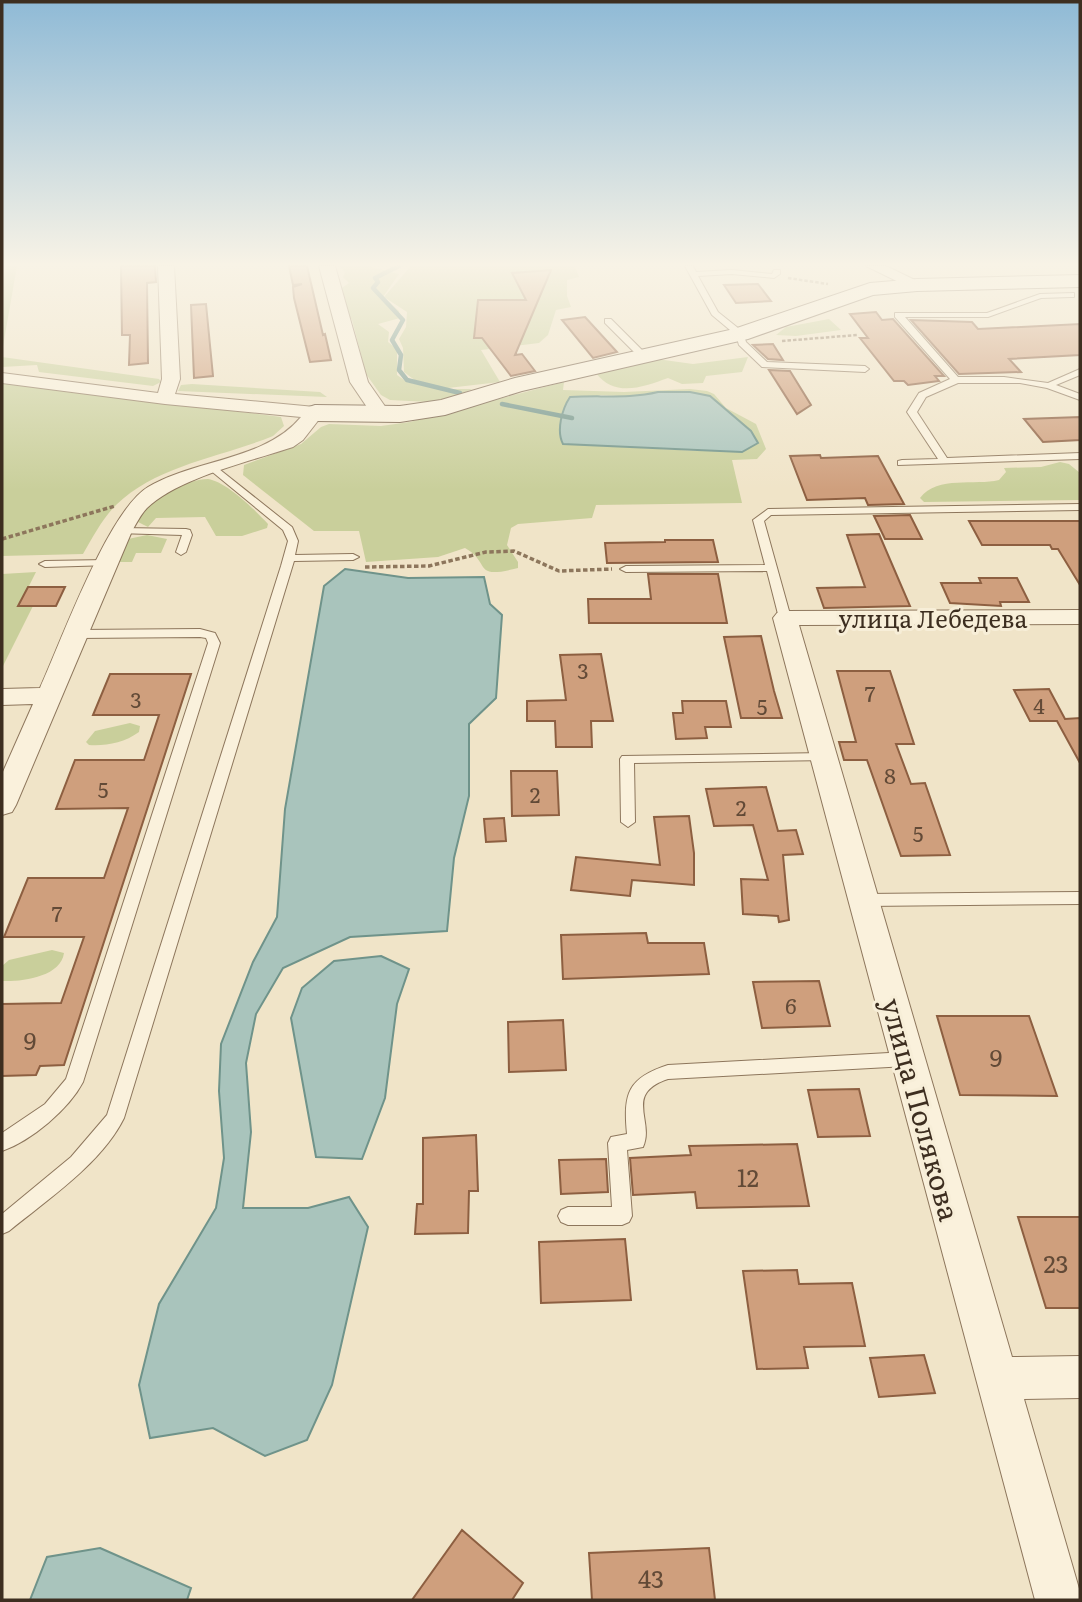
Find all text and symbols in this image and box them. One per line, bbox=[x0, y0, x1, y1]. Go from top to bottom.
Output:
street label: улица Лебедева bbox=[839, 600, 1028, 635]
house number: 3 bbox=[577, 654, 589, 685]
house number: 7 bbox=[865, 677, 876, 708]
house number: 3 bbox=[130, 683, 142, 714]
house number: 4 bbox=[1033, 689, 1045, 720]
house number: 5 bbox=[757, 690, 767, 721]
house number: 8 bbox=[884, 759, 896, 790]
house number: 5 bbox=[98, 773, 108, 804]
house number: 2 bbox=[530, 778, 540, 809]
house number: 2 bbox=[736, 791, 746, 822]
house number: 5 bbox=[913, 817, 923, 848]
house number: 7 bbox=[52, 897, 63, 928]
house number: 6 bbox=[785, 989, 797, 1020]
street label: улица Полякова bbox=[872, 993, 972, 1225]
house number: 9 bbox=[24, 1022, 36, 1057]
house number: 9 bbox=[990, 1039, 1002, 1074]
house number: 12 bbox=[737, 1159, 759, 1194]
house number: 23 bbox=[1043, 1245, 1069, 1280]
house number: 43 bbox=[638, 1560, 664, 1595]

